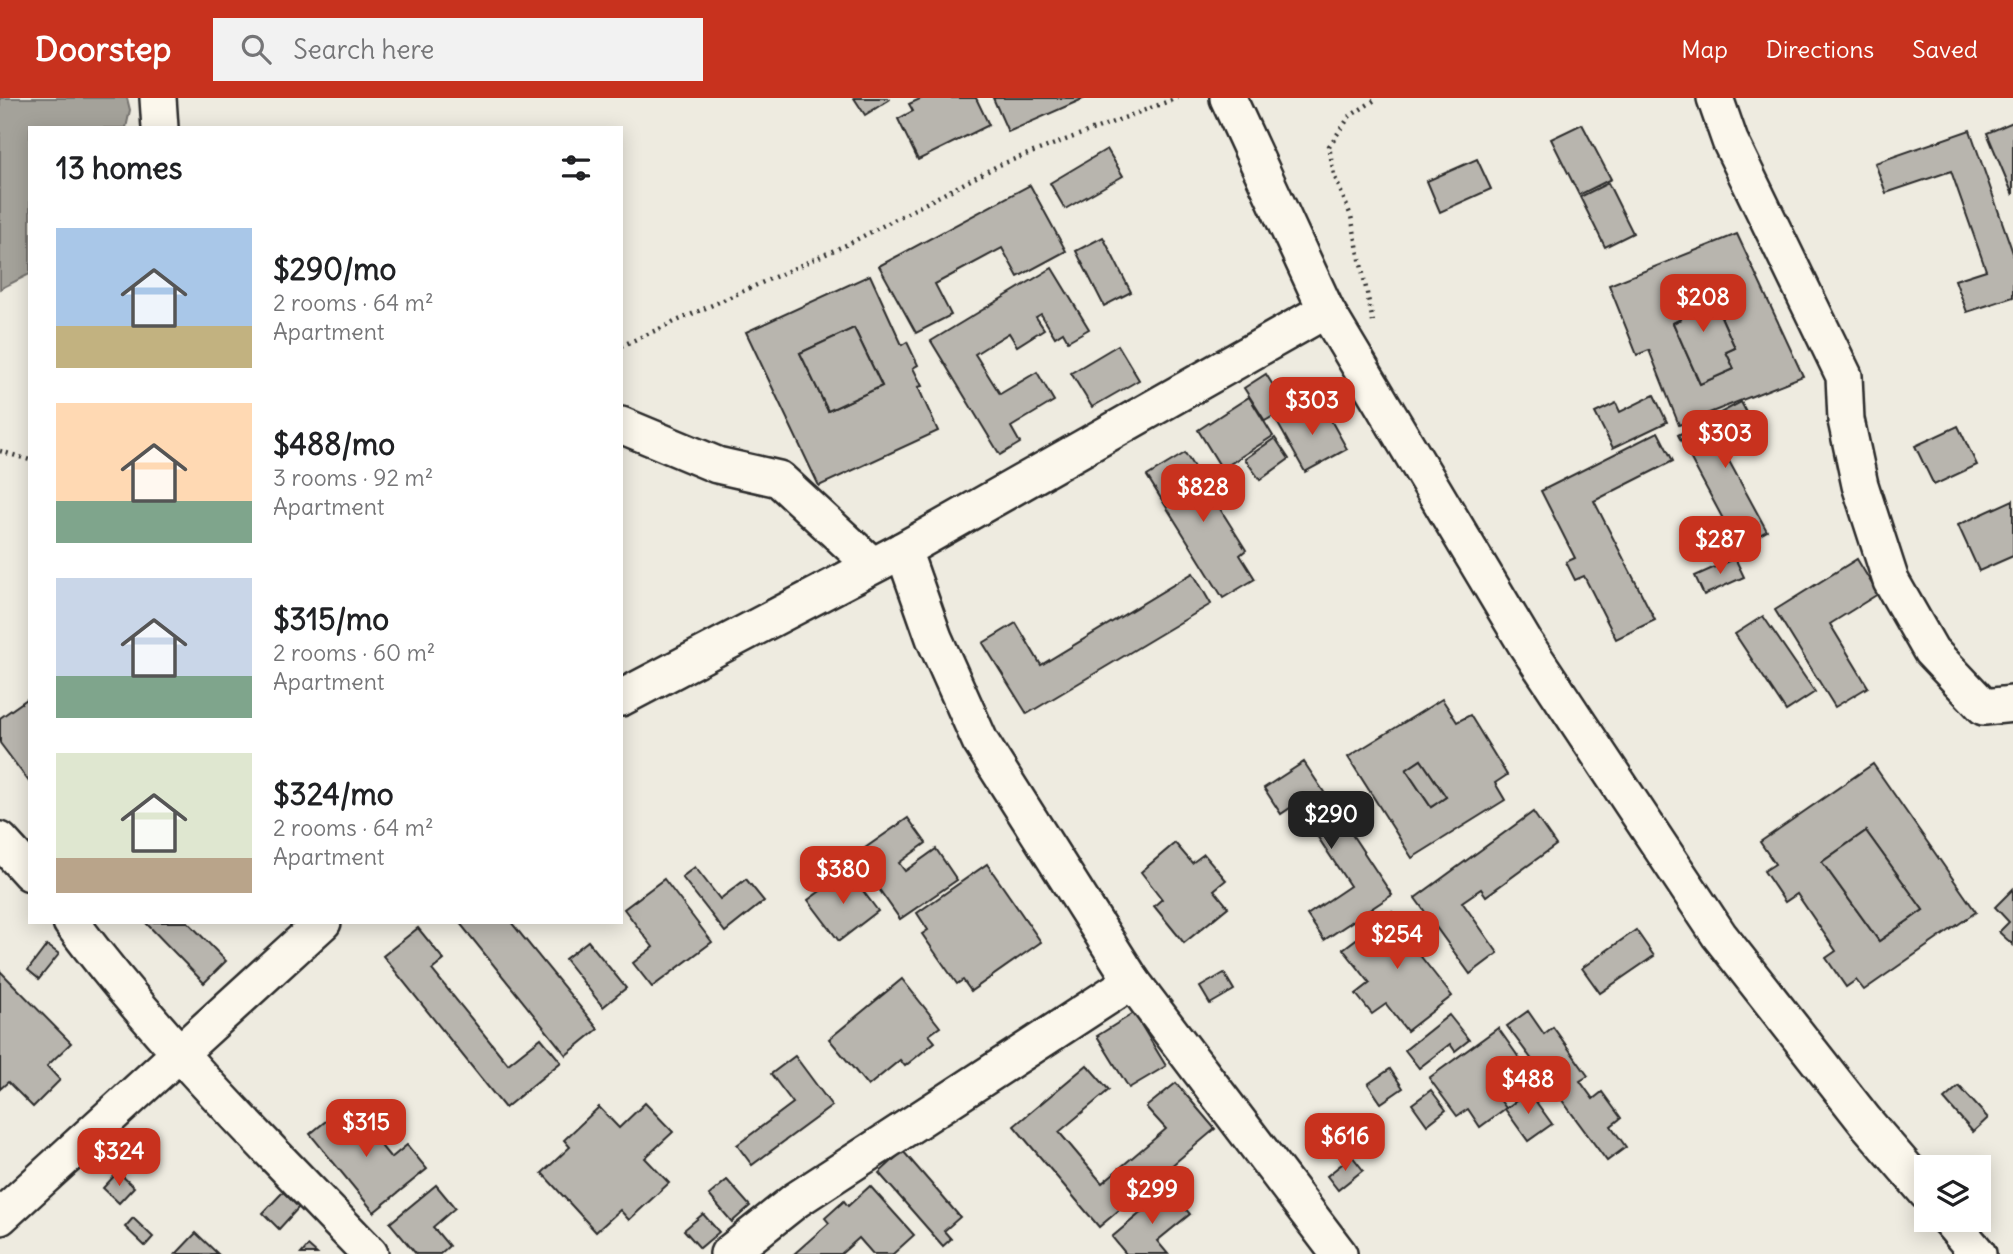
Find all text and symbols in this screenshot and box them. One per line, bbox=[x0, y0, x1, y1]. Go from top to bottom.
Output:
search box bbox=[213, 18, 703, 81]
text: Doorstep bbox=[35, 28, 171, 70]
icon: search bbox=[237, 30, 275, 68]
text: Search here bbox=[293, 33, 434, 66]
text: Map bbox=[1681, 34, 1728, 64]
text: Directions bbox=[1766, 34, 1874, 64]
text: Saved bbox=[1912, 34, 1978, 64]
text: 13 homes bbox=[56, 149, 182, 187]
icon: filters bbox=[557, 149, 595, 187]
text: $290/mo bbox=[273, 250, 396, 288]
icon: home bbox=[112, 256, 196, 340]
pin: $208 bbox=[1662, 274, 1744, 334]
text: $208 bbox=[1676, 282, 1730, 311]
text: 2 rooms · 64 m² bbox=[273, 288, 434, 317]
text: Apartment bbox=[273, 317, 385, 346]
pin: $303 bbox=[1271, 378, 1353, 437]
text: $303 bbox=[1285, 385, 1339, 414]
pin: $303 bbox=[1684, 410, 1766, 470]
text: $303 bbox=[1698, 418, 1752, 447]
text: $488/mo bbox=[273, 425, 395, 463]
icon: home bbox=[112, 431, 196, 515]
text: 3 rooms · 92 m² bbox=[273, 463, 433, 492]
pin: $828 bbox=[1162, 464, 1244, 524]
text: $828 bbox=[1177, 472, 1229, 501]
text: Apartment bbox=[273, 492, 385, 521]
pin: $287 bbox=[1679, 517, 1761, 576]
text: $287 bbox=[1695, 524, 1745, 553]
text: $315/mo bbox=[273, 600, 389, 638]
icon: home bbox=[112, 606, 196, 690]
text: 2 rooms · 60 m² bbox=[273, 638, 435, 667]
text: Apartment bbox=[273, 667, 385, 696]
text: $324/mo bbox=[273, 775, 394, 813]
icon: home bbox=[112, 781, 196, 865]
pin: $290 bbox=[1290, 792, 1372, 851]
text: $290 bbox=[1304, 799, 1358, 828]
text: 2 rooms · 64 m² bbox=[273, 813, 434, 842]
text: Apartment bbox=[273, 842, 385, 871]
pin: $380 bbox=[802, 846, 884, 906]
text: $380 bbox=[816, 854, 870, 883]
pin: $254 bbox=[1356, 912, 1438, 971]
text: $254 bbox=[1371, 919, 1423, 948]
pin: $488 bbox=[1487, 1056, 1569, 1116]
text: $488 bbox=[1502, 1064, 1554, 1093]
pin: $315 bbox=[325, 1100, 407, 1159]
text: $315 bbox=[342, 1107, 390, 1136]
pin: $616 bbox=[1304, 1114, 1386, 1173]
text: $616 bbox=[1321, 1121, 1369, 1150]
pin: $324 bbox=[78, 1128, 160, 1188]
text: $324 bbox=[93, 1136, 145, 1165]
map controls bbox=[1914, 1155, 1991, 1232]
button: layers bbox=[1914, 1155, 1991, 1232]
pin: $299 bbox=[1111, 1166, 1193, 1226]
text: $299 bbox=[1126, 1174, 1178, 1203]

